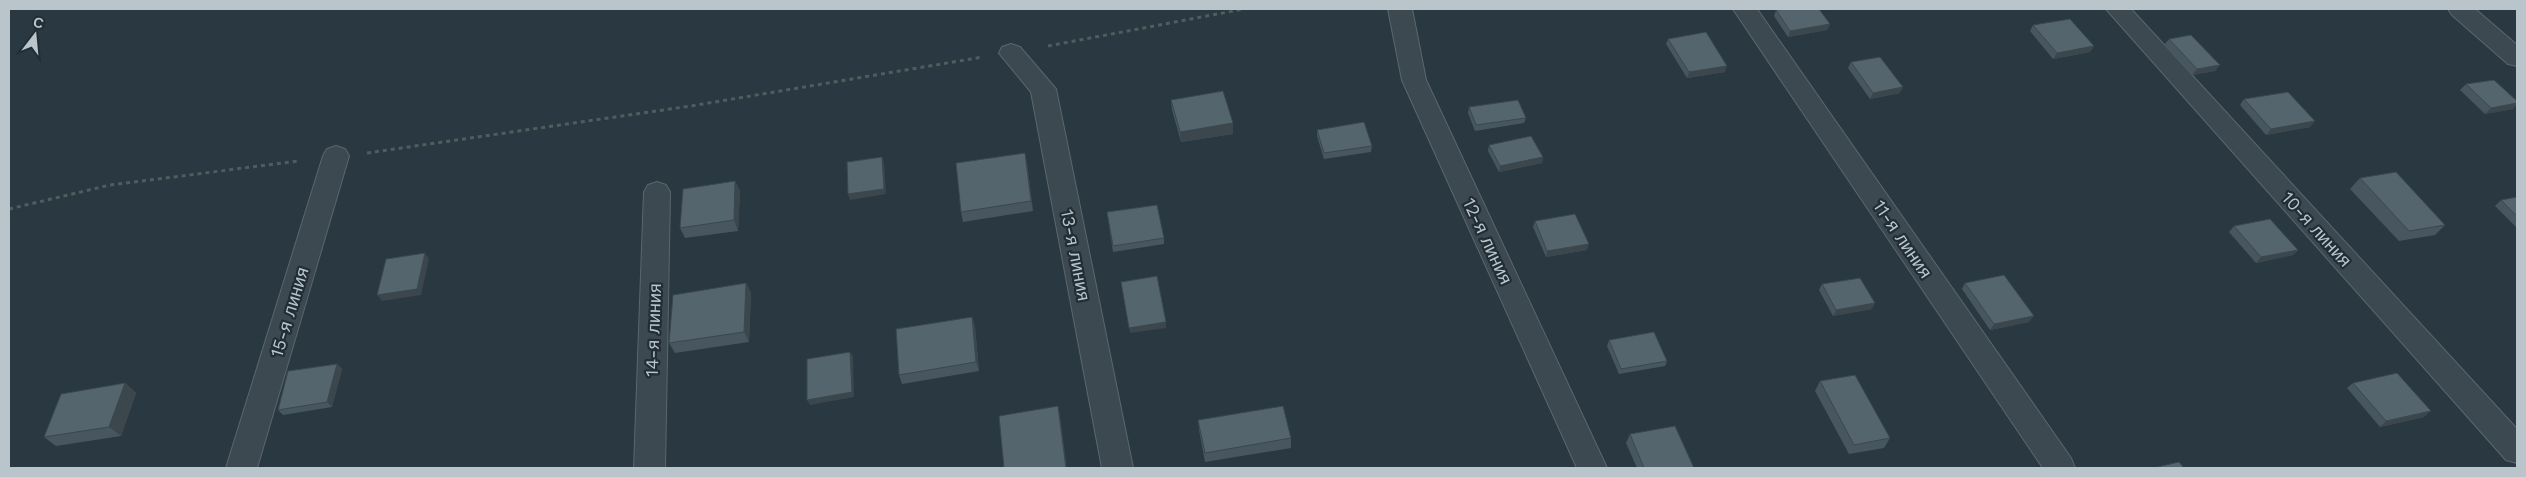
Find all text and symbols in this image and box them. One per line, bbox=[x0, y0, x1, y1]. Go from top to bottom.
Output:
north arrow bbox=[10, 10, 60, 60]
text: С bbox=[32, 13, 46, 32]
street label: 10-я линия bbox=[2278, 187, 2356, 271]
street label: 12-я линия bbox=[1459, 195, 1517, 287]
street label: 11-я линия bbox=[1869, 196, 1937, 282]
street label: 13-я линия bbox=[1057, 207, 1095, 303]
street label: 15-я линия bbox=[265, 265, 313, 359]
street label: 14-я линия bbox=[641, 283, 665, 377]

